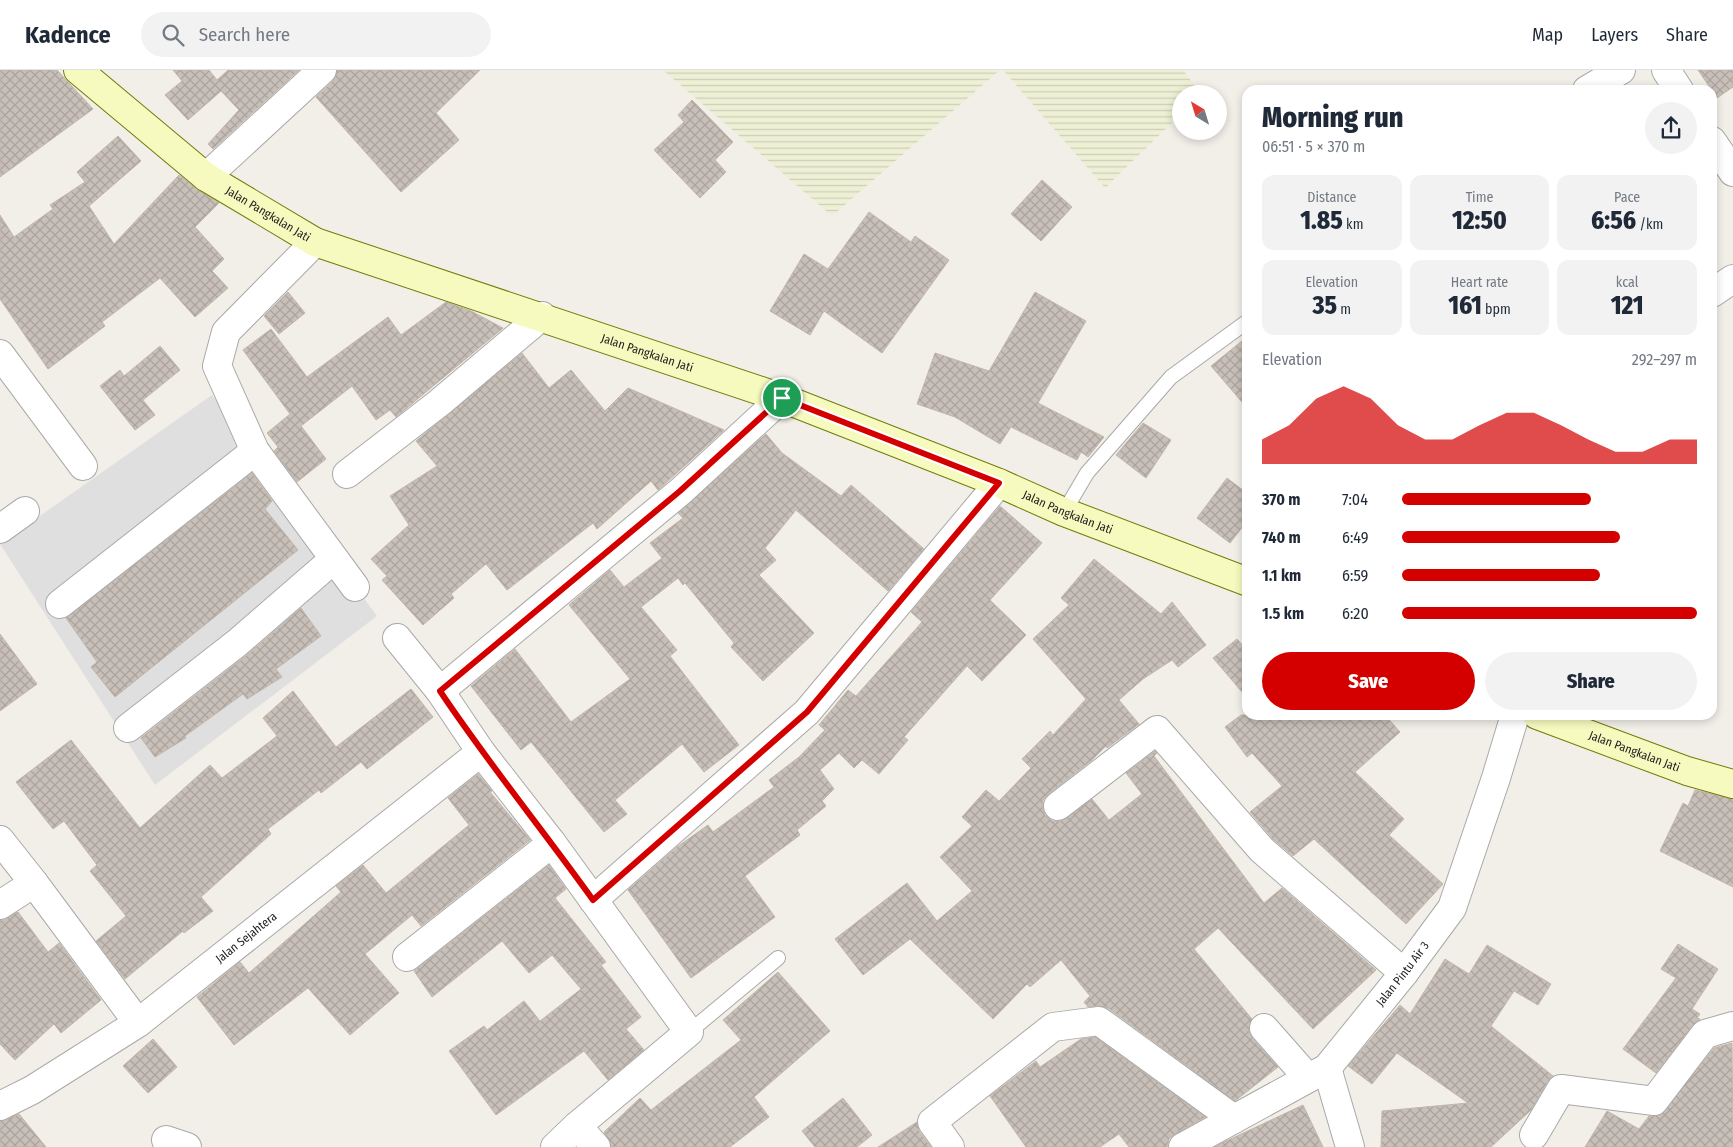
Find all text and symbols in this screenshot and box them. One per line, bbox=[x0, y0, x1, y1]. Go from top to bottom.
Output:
search box bbox=[141, 12, 491, 57]
text: Kadence bbox=[25, 21, 111, 49]
icon: search bbox=[159, 21, 187, 49]
text: Search here bbox=[199, 23, 290, 46]
text: Map bbox=[1532, 24, 1563, 46]
text: Layers bbox=[1591, 24, 1638, 46]
text: Share bbox=[1666, 24, 1708, 46]
north arrow bbox=[1172, 85, 1228, 140]
map controls bbox=[1172, 85, 1227, 140]
text: Morning run bbox=[1262, 101, 1403, 134]
button: share bbox=[1645, 102, 1697, 154]
text: 06:51 · 5 × 370 m bbox=[1262, 137, 1365, 156]
street label: Jalan Pangkalan Jati bbox=[223, 183, 313, 245]
text: Distance bbox=[1307, 189, 1356, 206]
text: Time bbox=[1466, 189, 1493, 206]
text: Pace bbox=[1614, 189, 1640, 206]
text: 1.85 bbox=[1300, 206, 1343, 236]
text: 12:50 bbox=[1452, 206, 1507, 236]
text: 6:56 bbox=[1591, 206, 1636, 236]
text: km bbox=[1343, 216, 1363, 233]
text: /km bbox=[1636, 216, 1663, 233]
text: Elevation bbox=[1305, 274, 1358, 291]
text: Heart rate bbox=[1451, 274, 1508, 291]
text: kcal bbox=[1616, 274, 1639, 291]
text: 35 bbox=[1313, 291, 1337, 321]
text: 161 bbox=[1448, 291, 1482, 321]
text: 121 bbox=[1611, 291, 1644, 321]
text: m bbox=[1337, 301, 1351, 318]
text: bpm bbox=[1482, 301, 1511, 318]
street label: Jalan Pangkalan Jati bbox=[599, 331, 695, 375]
text: Elevation bbox=[1262, 350, 1322, 369]
text: 292–297 m bbox=[1632, 350, 1697, 369]
pin bbox=[761, 377, 803, 419]
icon: arrive bbox=[768, 384, 796, 412]
street label: Jalan Pangkalan Jati bbox=[1021, 488, 1115, 537]
text: 370 m bbox=[1262, 490, 1300, 509]
text: 7:04 bbox=[1342, 490, 1368, 509]
text: 740 m bbox=[1262, 528, 1301, 547]
text: 6:49 bbox=[1342, 528, 1368, 547]
text: 1.1 km bbox=[1262, 566, 1301, 585]
text: 6:59 bbox=[1342, 566, 1368, 585]
text: 1.5 km bbox=[1262, 604, 1304, 623]
text: 6:20 bbox=[1342, 604, 1369, 623]
button: Save bbox=[1262, 652, 1475, 710]
button: Share bbox=[1485, 652, 1697, 710]
street label: Jalan Pangkalan Jati bbox=[1587, 728, 1682, 775]
street label: Jalan Sejahtera bbox=[213, 909, 280, 966]
street label: Jalan Pintu Air 3 bbox=[1373, 939, 1432, 1009]

